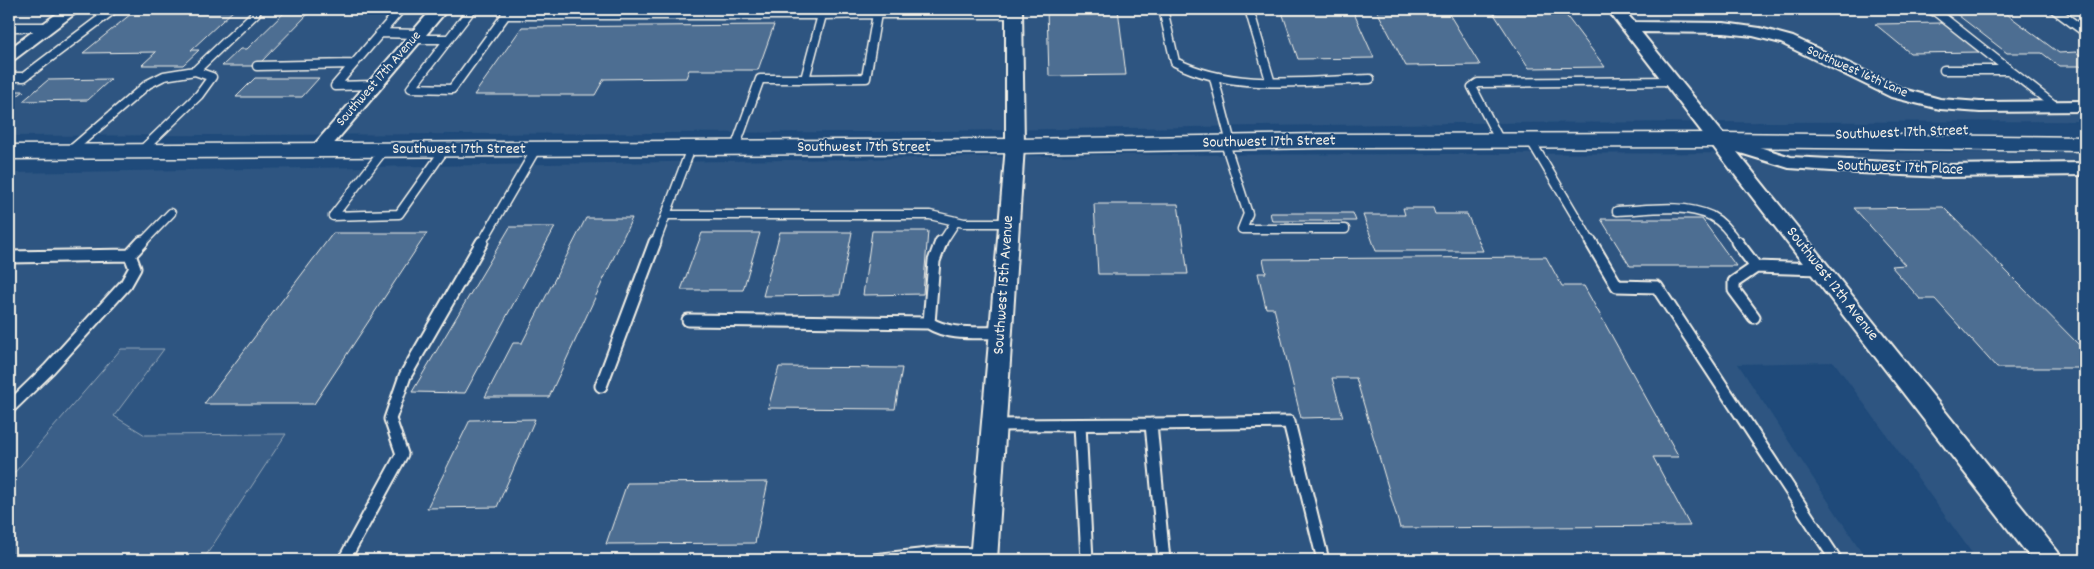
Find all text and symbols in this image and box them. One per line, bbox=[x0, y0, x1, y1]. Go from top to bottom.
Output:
street label: Southwest 17th Avenue bbox=[332, 27, 426, 131]
street label: Southwest 16th Lane bbox=[1803, 41, 1911, 103]
street label: Southwest 17th Street bbox=[1835, 119, 1969, 147]
street label: Southwest 17th Street bbox=[1202, 129, 1336, 155]
street label: Southwest 17th Street bbox=[797, 136, 931, 159]
street label: Southwest 17th Street bbox=[392, 138, 526, 161]
street label: Southwest 17th Place bbox=[1836, 154, 1964, 182]
street label: Southwest 15th Avenue bbox=[988, 215, 1020, 355]
street label: Southwest 12th Avenue bbox=[1780, 222, 1884, 346]

